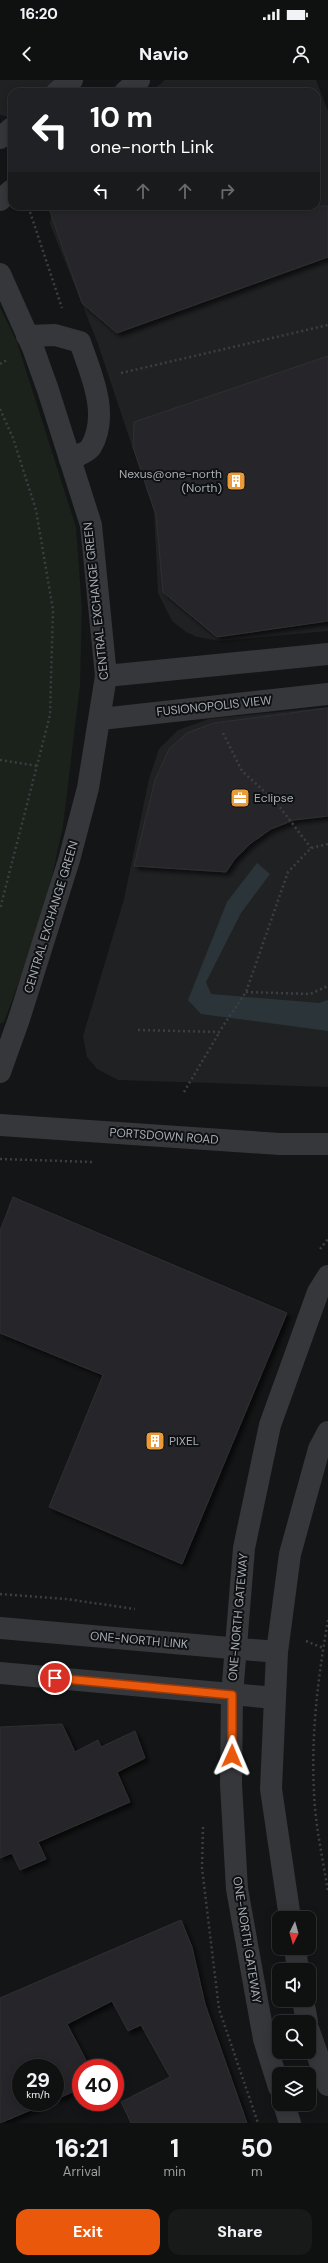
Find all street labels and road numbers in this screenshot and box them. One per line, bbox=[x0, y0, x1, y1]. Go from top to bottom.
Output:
street label: CENTRAL EXCHANGE GREEN bbox=[80, 521, 112, 681]
street label: FUSIONOPOLIS VIEW bbox=[156, 692, 273, 720]
street label: CENTRAL EXCHANGE GREEN bbox=[20, 839, 82, 995]
street label: PORTSDOWN ROAD bbox=[109, 1124, 219, 1148]
street label: ONE-NORTH GATEWAY bbox=[224, 1552, 252, 1682]
street label: ONE-NORTH LINK bbox=[89, 1628, 189, 1652]
street label: ONE-NORTH GATEWAY bbox=[229, 1875, 265, 2005]

